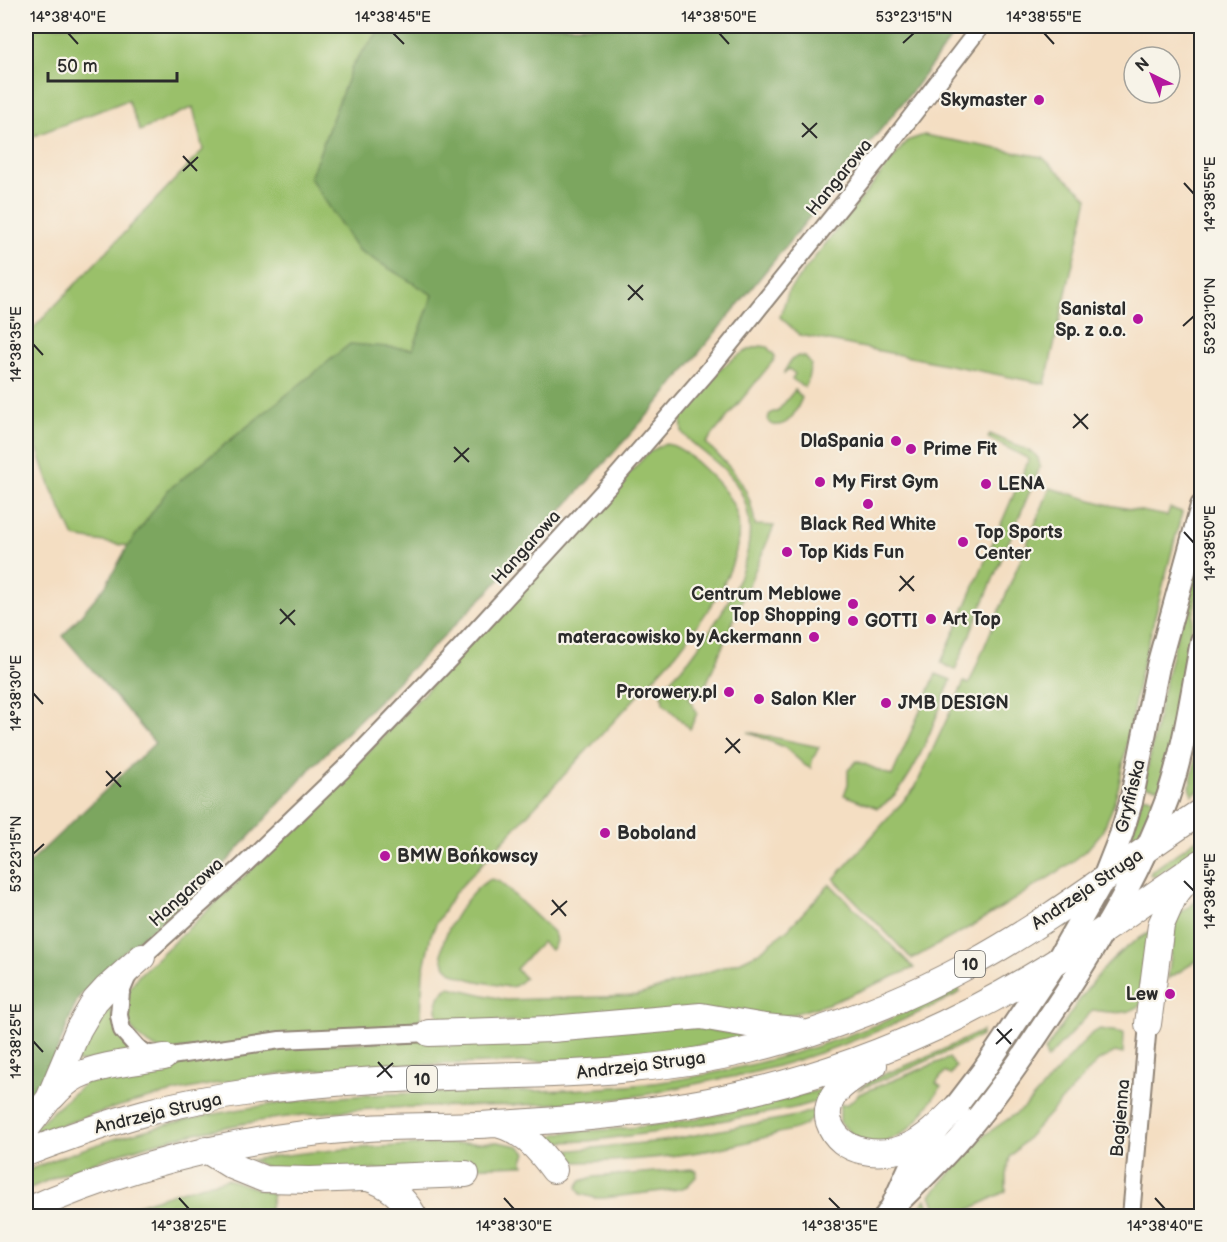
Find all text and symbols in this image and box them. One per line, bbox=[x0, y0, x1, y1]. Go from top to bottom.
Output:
text: 14°38'40"E bbox=[30, 8, 106, 27]
text: 14°38'45"E bbox=[355, 8, 431, 27]
text: 14°38'50"E bbox=[681, 8, 757, 27]
text: 53°23'15"N bbox=[876, 8, 952, 27]
text: 14°38'55"E bbox=[1006, 8, 1082, 27]
scale bar bbox=[48, 45, 177, 83]
north arrow bbox=[1122, 45, 1182, 105]
text: N bbox=[1132, 54, 1154, 76]
text: 50 m bbox=[57, 56, 98, 77]
place label: Skymaster bbox=[941, 90, 1028, 111]
marker: Skymaster bbox=[1032, 93, 1046, 107]
street label: Hangarowa bbox=[802, 135, 877, 220]
text: 14°38'55"E bbox=[1201, 156, 1220, 232]
text: 53°23'10"N bbox=[1201, 277, 1220, 355]
place label: Sanistal Sp. z o.o. bbox=[1055, 299, 1126, 341]
text: 14°38'35"E bbox=[7, 306, 26, 382]
marker: Sanistal Sp. z o.o. bbox=[1131, 312, 1145, 326]
place label: DlaSpania bbox=[800, 431, 884, 452]
marker: DlaSpania bbox=[889, 434, 903, 448]
place label: Prime Fit bbox=[923, 439, 997, 460]
marker: Prime Fit bbox=[904, 442, 918, 456]
place label: My First Gym bbox=[832, 472, 939, 493]
place label: LENA bbox=[998, 474, 1046, 495]
marker: My First Gym bbox=[813, 475, 827, 489]
marker: LENA bbox=[979, 477, 993, 491]
marker: Black Red White bbox=[861, 497, 875, 511]
text: 14°38'50"E bbox=[1201, 505, 1220, 581]
street label: Hangarowa bbox=[488, 506, 565, 589]
place label: Black Red White bbox=[800, 514, 936, 535]
place label: Top Sports Center bbox=[975, 522, 1063, 564]
marker: Top Sports Center bbox=[956, 535, 970, 549]
place label: Top Kids Fun bbox=[799, 542, 904, 563]
marker: Top Kids Fun bbox=[780, 545, 794, 559]
place label: Centrum Meblowe Top Shopping bbox=[691, 584, 841, 626]
marker: Centrum Meblowe Top Shopping bbox=[846, 597, 860, 611]
place label: Art Top bbox=[942, 609, 1001, 630]
place label: GOTTI bbox=[865, 611, 918, 632]
marker: Art Top bbox=[924, 612, 938, 626]
marker: GOTTI bbox=[846, 614, 860, 628]
place label: materacowisko by Ackermann bbox=[557, 627, 802, 648]
marker: materacowisko by Ackermann bbox=[807, 630, 821, 644]
text: 14°38'30"E bbox=[7, 655, 26, 731]
place label: Prorowery.pl bbox=[616, 682, 717, 703]
marker: Prorowery.pl bbox=[722, 685, 736, 699]
place label: Salon Kler bbox=[771, 689, 857, 710]
marker: Salon Kler bbox=[752, 692, 766, 706]
place label: JMB DESIGN bbox=[898, 693, 1009, 714]
marker: JMB DESIGN bbox=[879, 696, 893, 710]
street label: Gryfińska bbox=[1111, 757, 1150, 835]
text: 53°23'15"N bbox=[7, 816, 26, 892]
place label: Boboland bbox=[617, 823, 696, 844]
marker: Boboland bbox=[598, 826, 612, 840]
street label: Andrzeja Struga bbox=[1028, 844, 1147, 934]
place label: BMW Bońkowscy bbox=[397, 846, 539, 867]
marker: BMW Bońkowscy bbox=[378, 849, 392, 863]
text: 14°38'45"E bbox=[1201, 853, 1220, 929]
street label: Hangarowa bbox=[145, 854, 228, 931]
road number: 10 bbox=[955, 951, 985, 977]
place label: Lew bbox=[1126, 984, 1158, 1005]
marker: Lew bbox=[1163, 987, 1177, 1001]
text: 14°38'25"E bbox=[7, 1003, 26, 1079]
street label: Andrzeja Struga bbox=[575, 1047, 707, 1084]
road number: 10 bbox=[407, 1066, 437, 1092]
street label: Bagienna bbox=[1107, 1078, 1134, 1158]
street label: Andrzeja Struga bbox=[93, 1089, 224, 1138]
text: 14°38'25"E bbox=[151, 1217, 227, 1236]
text: 14°38'30"E bbox=[476, 1217, 552, 1236]
text: 14°38'35"E bbox=[802, 1217, 878, 1236]
text: 14°38'40"E bbox=[1127, 1217, 1203, 1236]

